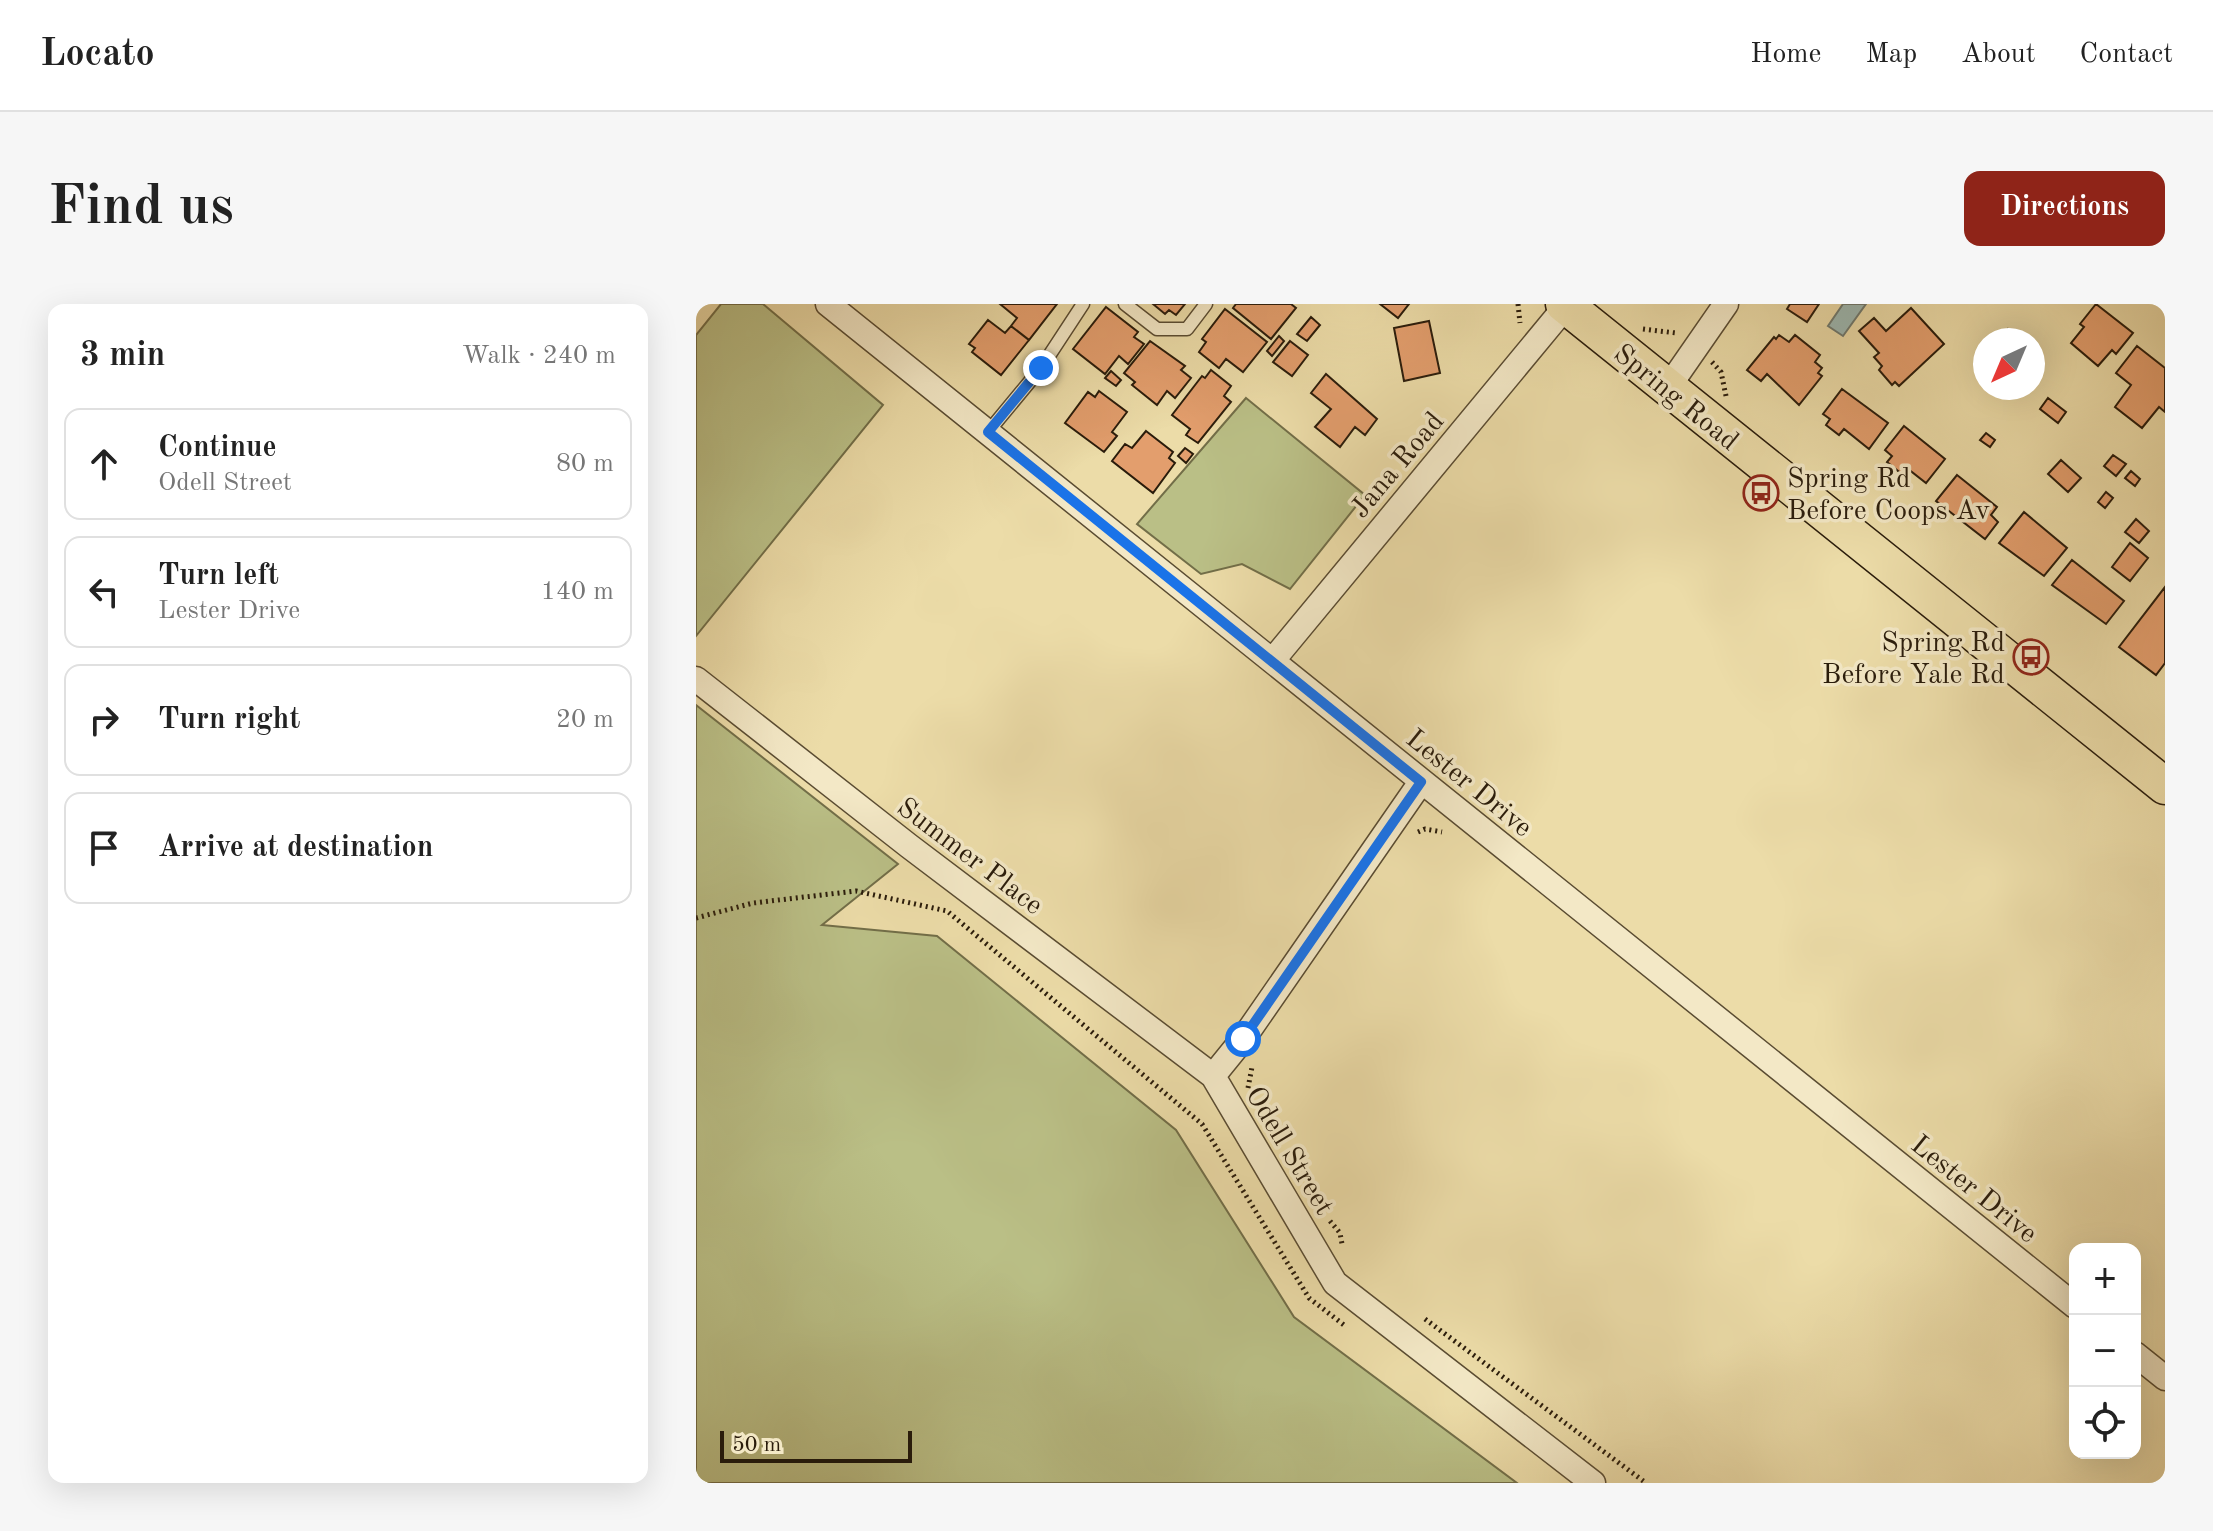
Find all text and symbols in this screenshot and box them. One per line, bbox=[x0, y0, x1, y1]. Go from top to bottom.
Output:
text: Locato bbox=[40, 36, 155, 74]
text: Home bbox=[1750, 41, 1821, 69]
text: Map bbox=[1865, 41, 1917, 69]
text: About bbox=[1961, 41, 2036, 69]
text: Contact bbox=[2080, 41, 2173, 69]
button: Directions bbox=[1964, 171, 2165, 246]
text: Find us bbox=[48, 180, 234, 236]
north arrow bbox=[1973, 328, 2045, 400]
text: 3 min bbox=[80, 339, 165, 373]
street label: Spring Road bbox=[1607, 340, 1743, 457]
text: Walk · 240 m bbox=[462, 343, 616, 369]
route end bbox=[1023, 350, 1059, 386]
street label: Jana Road bbox=[1346, 408, 1450, 524]
text: Continue bbox=[158, 433, 277, 463]
icon: ahead bbox=[82, 442, 126, 486]
text: 80 m bbox=[556, 451, 614, 477]
place label: Spring Rd Before Coops Av bbox=[1787, 466, 1990, 526]
text: Odell Street bbox=[158, 470, 292, 496]
bus stop icon: Spring Rd Before Coops Av bbox=[1742, 474, 1780, 512]
text: Turn left bbox=[158, 561, 279, 591]
icon: left bbox=[82, 570, 126, 614]
text: 140 m bbox=[541, 579, 614, 605]
text: Lester Drive bbox=[158, 598, 300, 624]
place label: Spring Rd Before Yale Rd bbox=[1822, 630, 2005, 690]
bus stop icon: Spring Rd Before Yale Rd bbox=[2012, 638, 2050, 676]
icon: right bbox=[82, 698, 126, 742]
text: Turn right bbox=[158, 705, 300, 735]
text: 20 m bbox=[556, 707, 614, 733]
street label: Lester Drive bbox=[1400, 725, 1536, 843]
street label: Summer Place bbox=[891, 794, 1047, 921]
icon: arrive bbox=[82, 826, 126, 870]
text: Arrive at destination bbox=[158, 833, 433, 863]
route start bbox=[1225, 1021, 1261, 1057]
street label: Odell Street bbox=[1239, 1083, 1338, 1221]
street label: Lester Drive bbox=[1905, 1131, 2041, 1249]
map controls bbox=[2069, 1243, 2141, 1459]
button: + bbox=[2069, 1243, 2141, 1315]
button: − bbox=[2069, 1315, 2141, 1387]
button: locate bbox=[2069, 1387, 2141, 1459]
scale bar bbox=[720, 1427, 912, 1463]
text: 50 m bbox=[732, 1434, 781, 1456]

